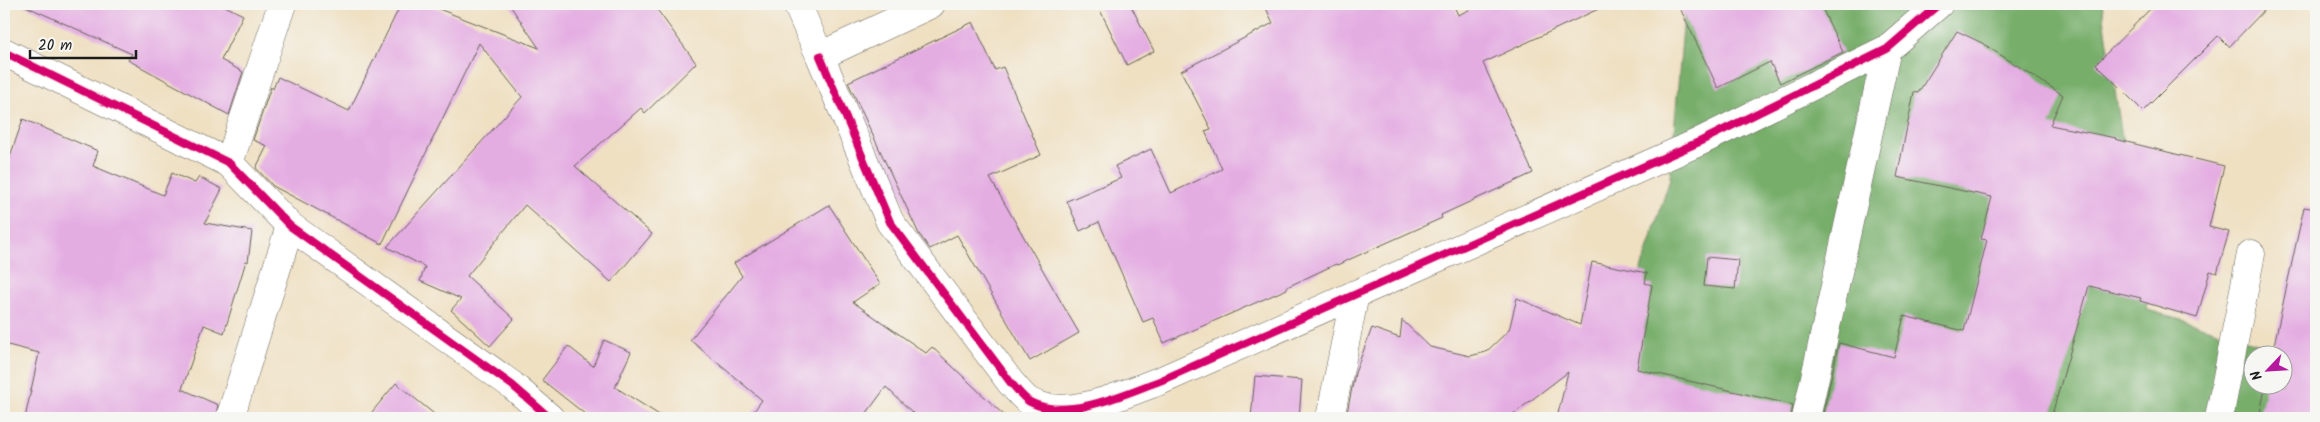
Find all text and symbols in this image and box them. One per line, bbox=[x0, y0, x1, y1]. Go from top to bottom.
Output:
scale bar bbox=[30, 28, 136, 60]
text: 20 m bbox=[38, 34, 72, 58]
north arrow bbox=[2242, 344, 2292, 394]
text: N bbox=[2245, 366, 2269, 384]

